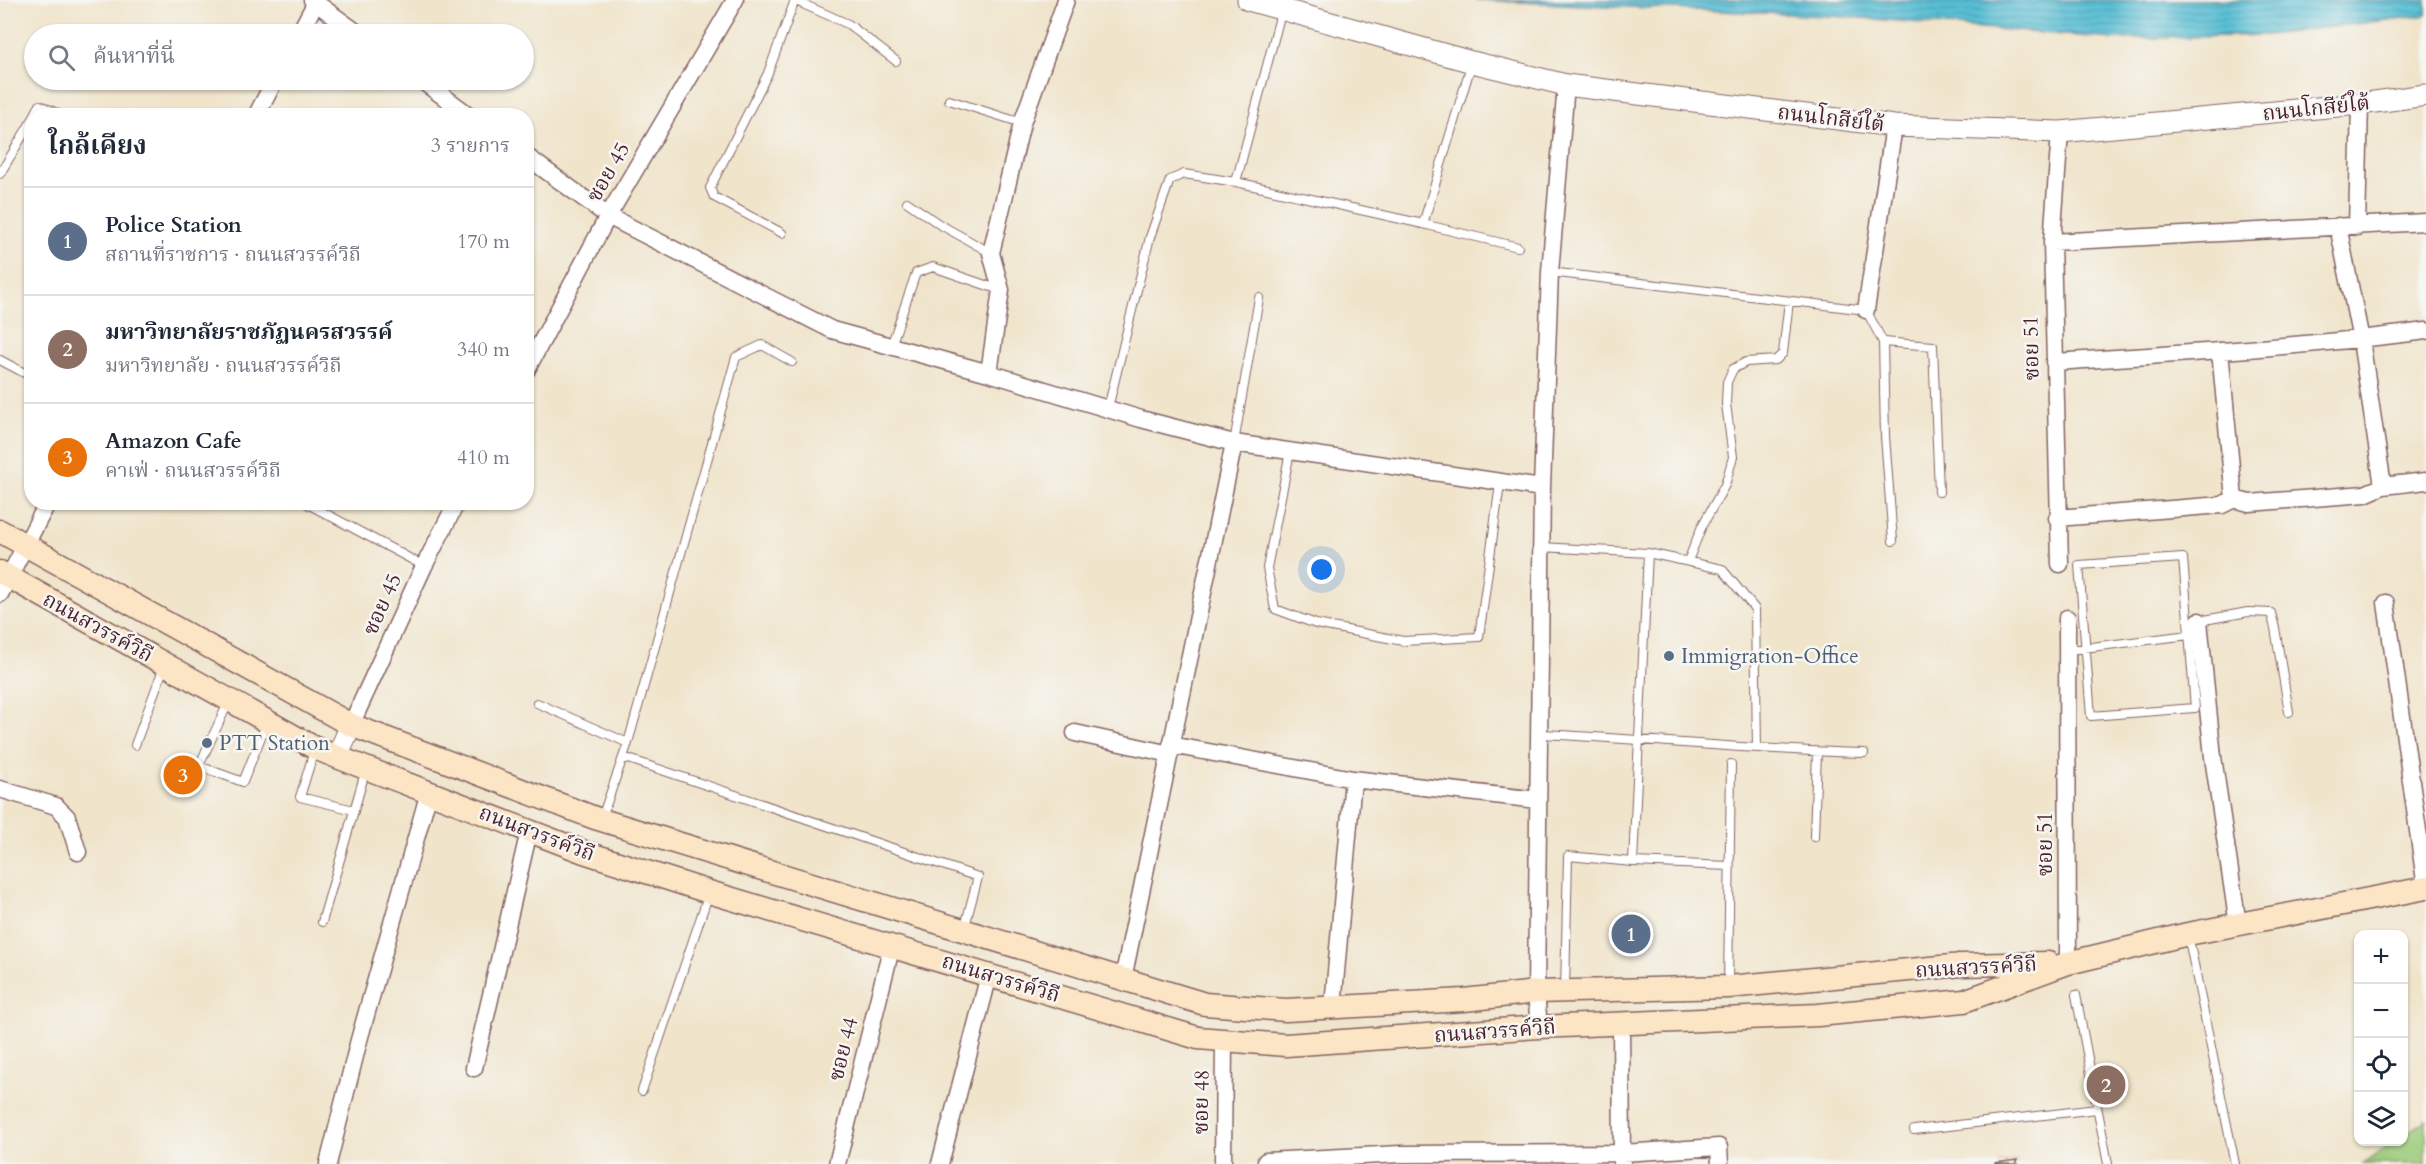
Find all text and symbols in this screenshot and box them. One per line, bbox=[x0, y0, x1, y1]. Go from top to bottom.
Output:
search box bbox=[24, 24, 534, 90]
icon: search bbox=[45, 41, 78, 74]
text: ค้นหาที่นี่ bbox=[93, 41, 175, 71]
street label: ถนนโกสีย์ใต้ bbox=[2261, 87, 2371, 129]
street label: ถนนโกสีย์ใต้ bbox=[1776, 97, 1886, 139]
text: ใกล้เคียง bbox=[48, 128, 147, 163]
text: 3 รายการ bbox=[431, 132, 510, 159]
street label: ซอย 45 bbox=[580, 137, 637, 208]
text: Police Station bbox=[105, 210, 242, 240]
text: 1 bbox=[62, 228, 73, 255]
text: 170 m bbox=[457, 228, 510, 255]
text: สถานที่ราชการ · ถนนสวรรค์วิถี bbox=[105, 241, 361, 268]
street label: ซอย 51 bbox=[2016, 315, 2047, 381]
text: มหาวิทยาลัยราชภัฏนครสวรรค์ bbox=[105, 317, 392, 347]
text: 2 bbox=[62, 336, 73, 363]
text: 340 m bbox=[457, 336, 510, 363]
text: มหาวิทยาลัย · ถนนสวรรค์วิถี bbox=[105, 352, 342, 379]
text: Amazon Cafe bbox=[105, 426, 242, 456]
text: 3 bbox=[62, 444, 73, 471]
text: 410 m bbox=[457, 444, 510, 471]
text: คาเฟ่ · ถนนสวรรค์วิถี bbox=[105, 457, 281, 484]
your location bbox=[1307, 555, 1336, 584]
street label: ซอย 45 bbox=[356, 569, 409, 640]
street label: ถนนสวรรค์วิถี bbox=[37, 585, 158, 670]
place label: Immigration-Office bbox=[1681, 642, 1859, 671]
marker: Immigration-Office bbox=[1662, 649, 1676, 663]
place label: PTT Station bbox=[219, 729, 330, 758]
marker: PTT Station bbox=[200, 736, 214, 750]
pin: 3 bbox=[164, 752, 202, 798]
street label: ถนนสวรรค์วิถี bbox=[475, 798, 599, 869]
street label: ซอย 51 bbox=[2031, 812, 2060, 876]
pin: 1 bbox=[1612, 912, 1650, 956]
map controls bbox=[2354, 930, 2408, 1146]
button: + bbox=[2354, 930, 2408, 984]
street label: ถนนสวรรค์วิถี bbox=[938, 947, 1063, 1010]
street label: ถนนสวรรค์วิถี bbox=[1914, 950, 2038, 985]
button: − bbox=[2354, 984, 2408, 1038]
street label: ถนนสวรรค์วิถี bbox=[1433, 1013, 1557, 1050]
street label: ซอย 44 bbox=[822, 1014, 865, 1084]
button: locate bbox=[2354, 1038, 2408, 1092]
pin: 2 bbox=[2086, 1062, 2126, 1108]
street label: ซอย 48 bbox=[1186, 1069, 1217, 1135]
button: layers bbox=[2354, 1092, 2408, 1146]

